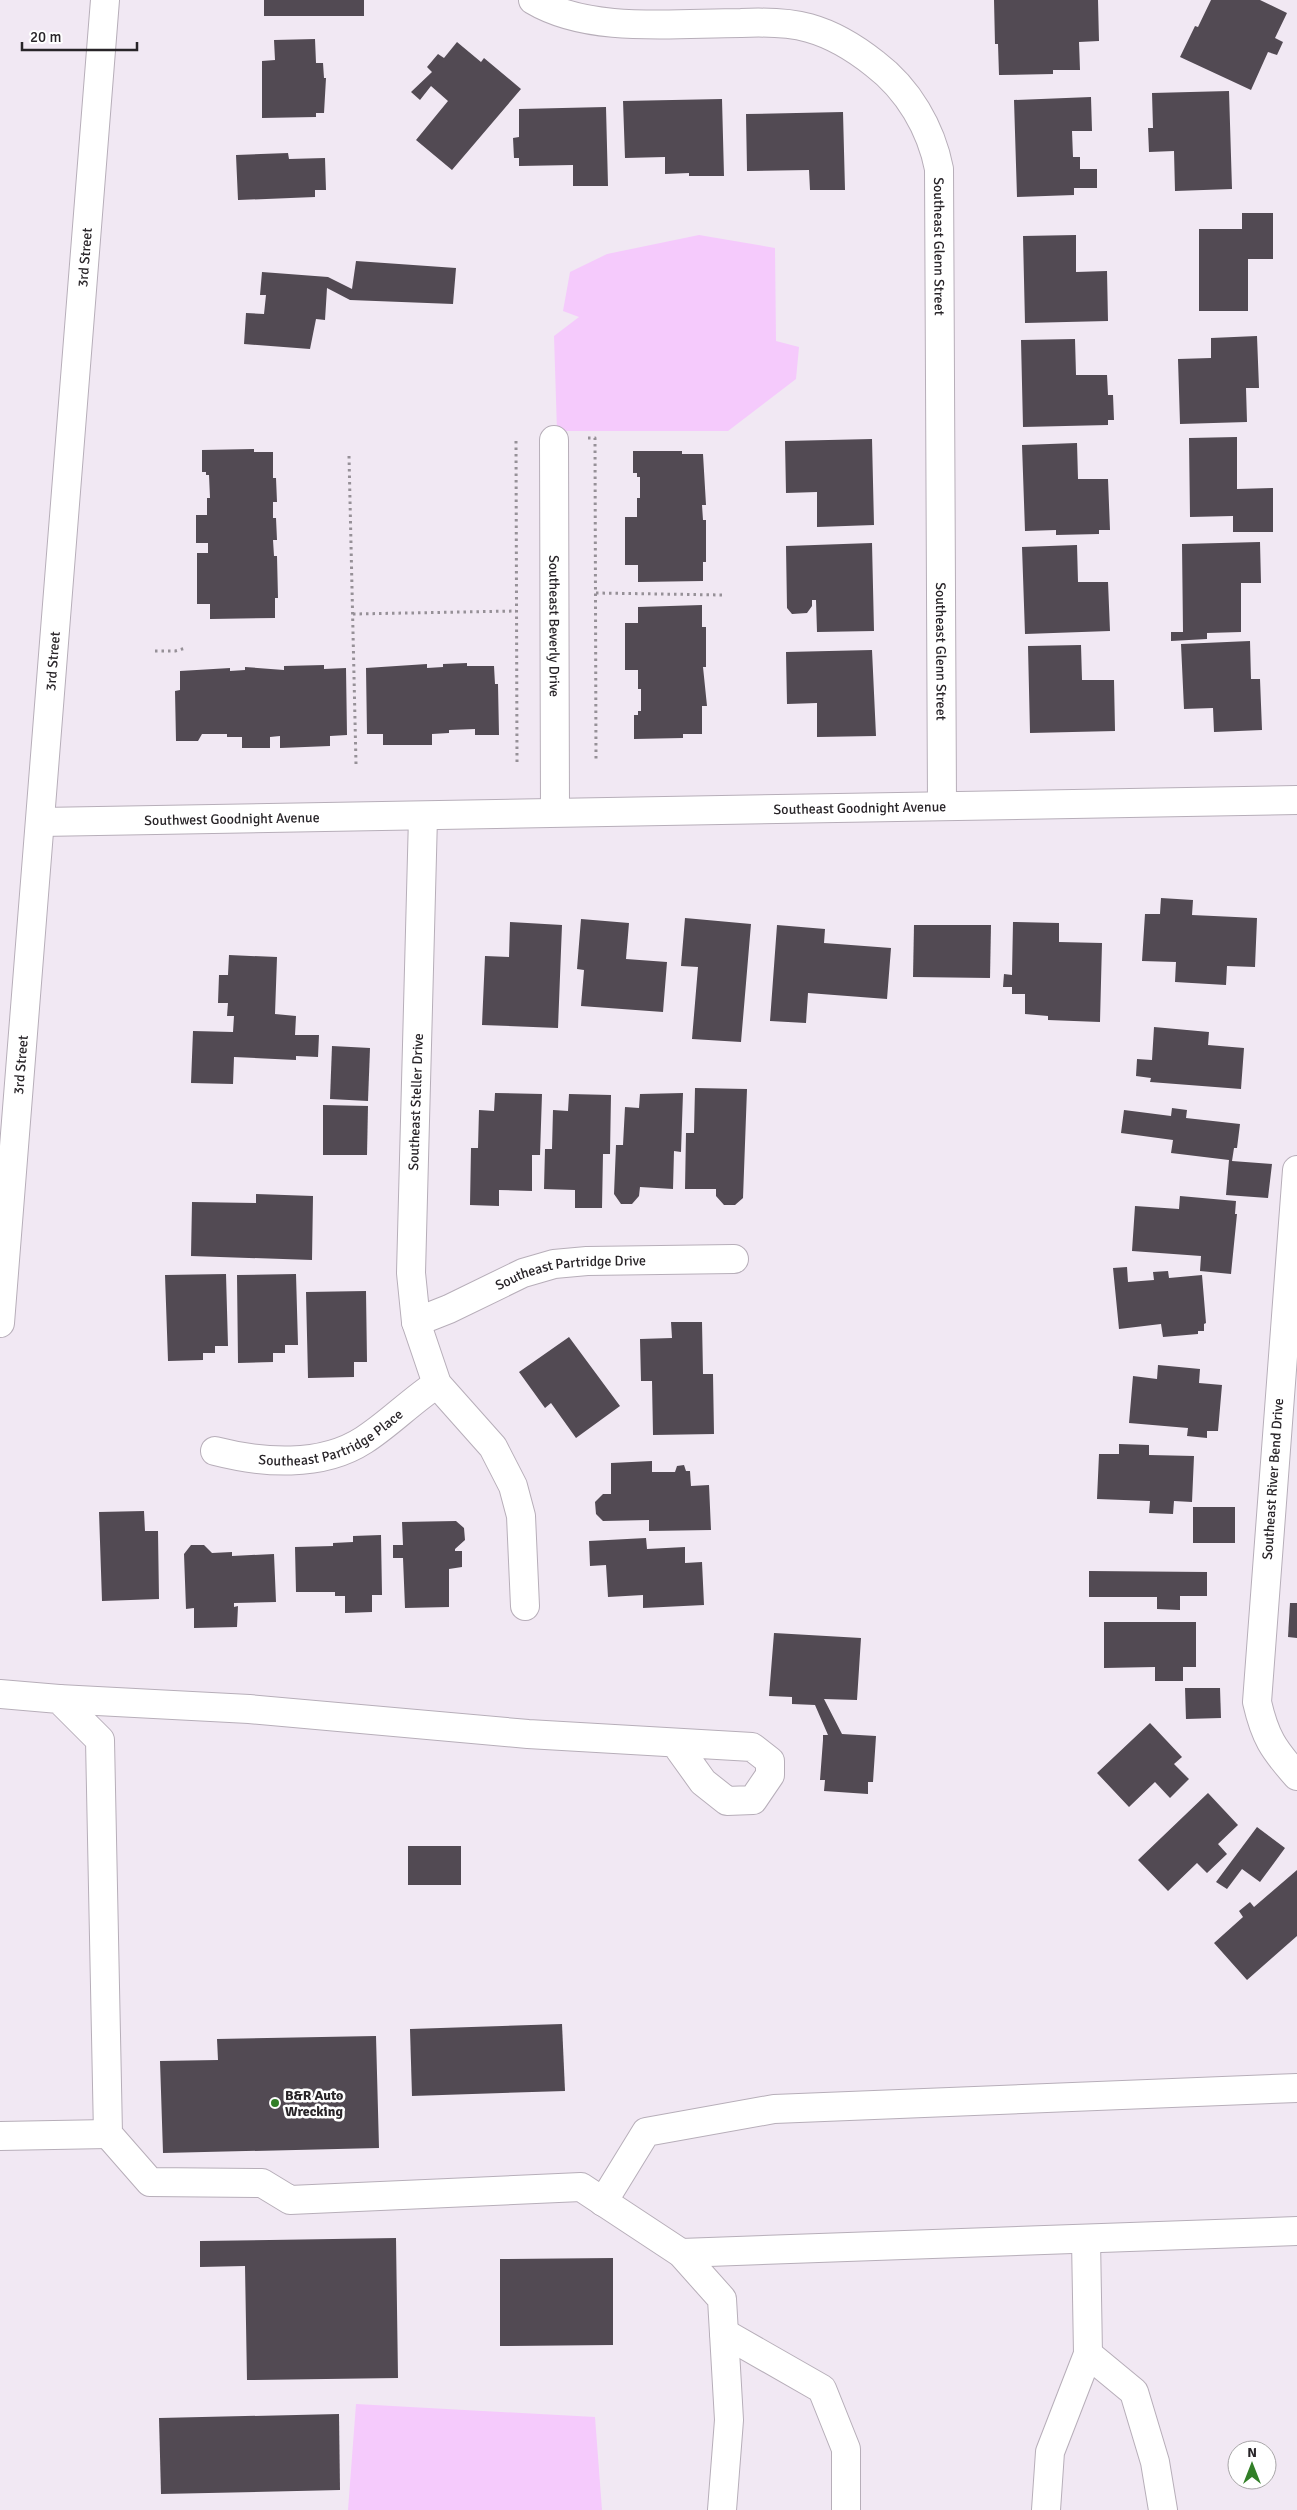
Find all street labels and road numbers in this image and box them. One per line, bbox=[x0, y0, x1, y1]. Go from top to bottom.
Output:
street label: Southeast Glenn Street bbox=[931, 177, 948, 316]
street label: 3rd Street bbox=[74, 227, 95, 288]
street label: Southeast Beverly Drive bbox=[546, 555, 563, 697]
street label: Southeast Glenn Street bbox=[932, 582, 950, 721]
street label: 3rd Street bbox=[42, 631, 63, 691]
street label: Southeast Goodnight Avenue bbox=[773, 798, 946, 818]
street label: Southwest Goodnight Avenue bbox=[144, 809, 320, 829]
street label: Southeast Steller Drive bbox=[405, 1033, 427, 1171]
street label: 3rd Street bbox=[10, 1034, 31, 1095]
street label: Southeast Partridge Drive bbox=[492, 1252, 646, 1294]
street label: Southeast River Bend Drive bbox=[1259, 1398, 1287, 1560]
street label: Southeast Partridge Place bbox=[258, 1405, 406, 1469]

